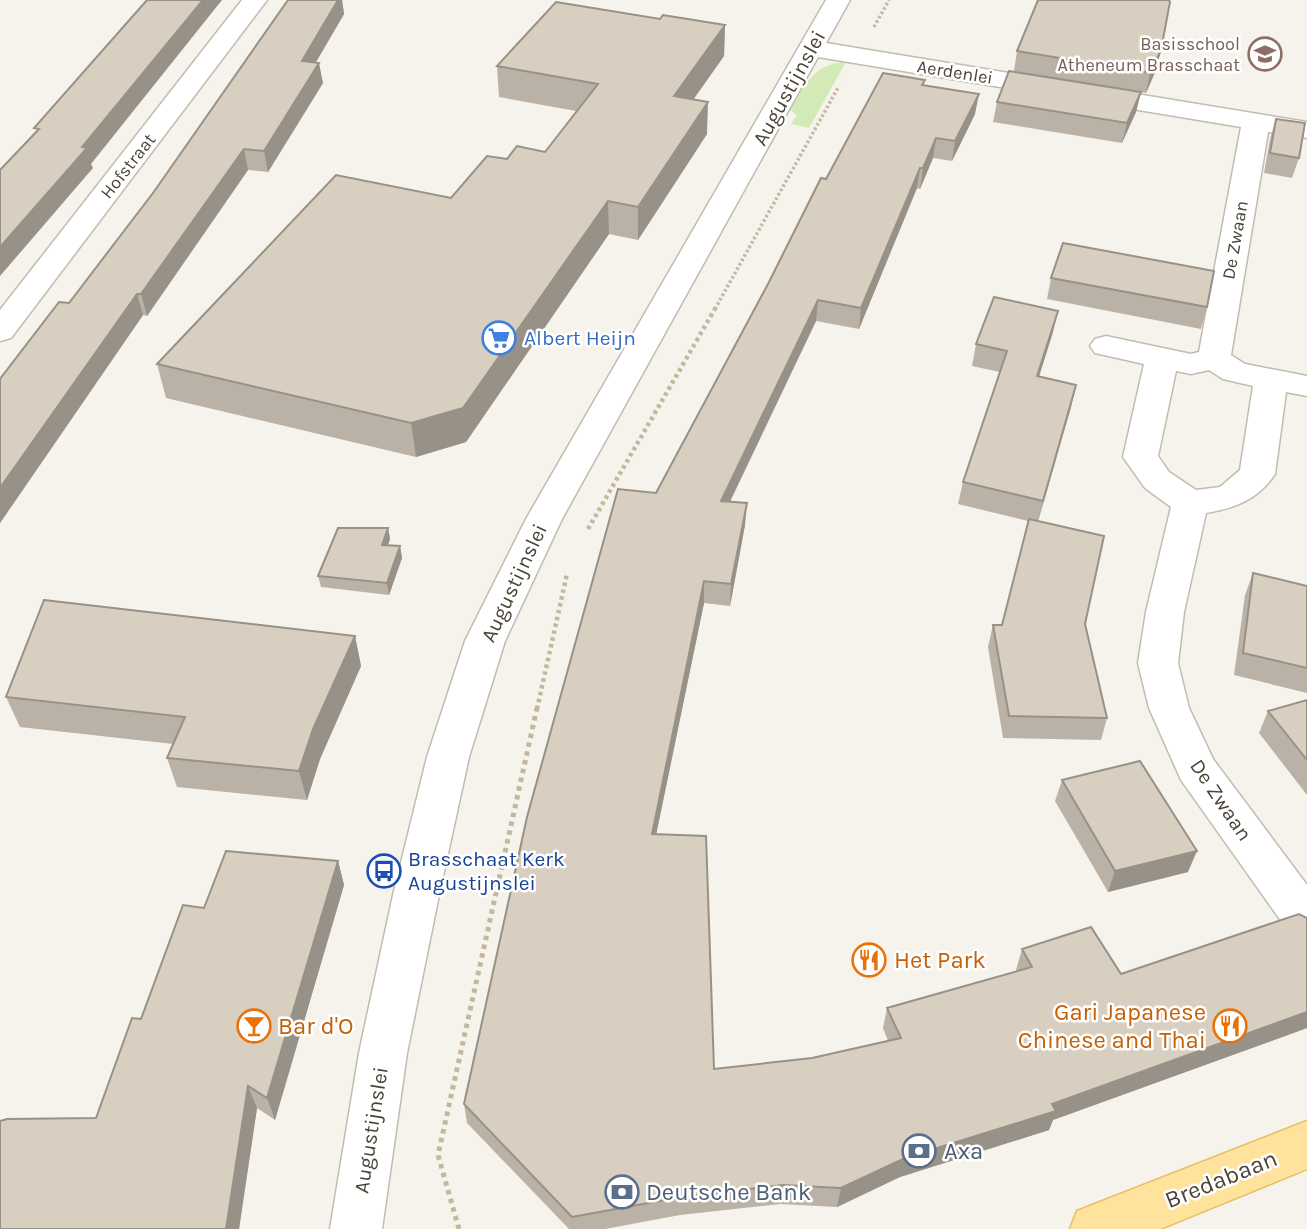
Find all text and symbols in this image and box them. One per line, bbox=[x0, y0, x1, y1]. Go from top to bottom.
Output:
street label: Augustijnslei bbox=[748, 26, 830, 150]
place label: Basisschool Atheneum Brasschaat bbox=[1057, 33, 1240, 76]
school or university icon: Basisschool Atheneum Brasschaat bbox=[1246, 35, 1284, 73]
street label: Aerdenlei bbox=[915, 55, 995, 89]
street label: Hofstraat bbox=[96, 129, 160, 203]
street label: De Zwaan bbox=[1217, 199, 1253, 281]
supermarket icon: Albert Heijn bbox=[480, 319, 518, 357]
place label: Albert Heijn bbox=[524, 326, 636, 350]
street label: Augustijnslei bbox=[476, 520, 552, 646]
street label: De Zwaan bbox=[1185, 755, 1257, 845]
place label: Brasschaat Kerk Augustijnslei bbox=[408, 847, 565, 895]
bus stop icon: Brasschaat Kerk Augustijnslei bbox=[365, 852, 403, 890]
restaurant icon: Het Park bbox=[850, 941, 888, 979]
place label: Het Park bbox=[894, 946, 986, 974]
place label: Gari Japanese Chinese and Thai bbox=[1018, 998, 1206, 1054]
bar icon: Bar d'O bbox=[235, 1007, 273, 1045]
restaurant icon: Gari Japanese Chinese and Thai bbox=[1211, 1007, 1249, 1045]
place label: Bar d'O bbox=[278, 1012, 353, 1040]
street label: Augustijnslei bbox=[349, 1065, 393, 1195]
bank icon: Axa bbox=[900, 1132, 938, 1170]
place label: Axa bbox=[944, 1137, 983, 1165]
street label: Bredabaan bbox=[1161, 1144, 1281, 1214]
bank icon: Deutsche Bank bbox=[603, 1173, 641, 1211]
place label: Deutsche Bank bbox=[646, 1178, 811, 1206]

